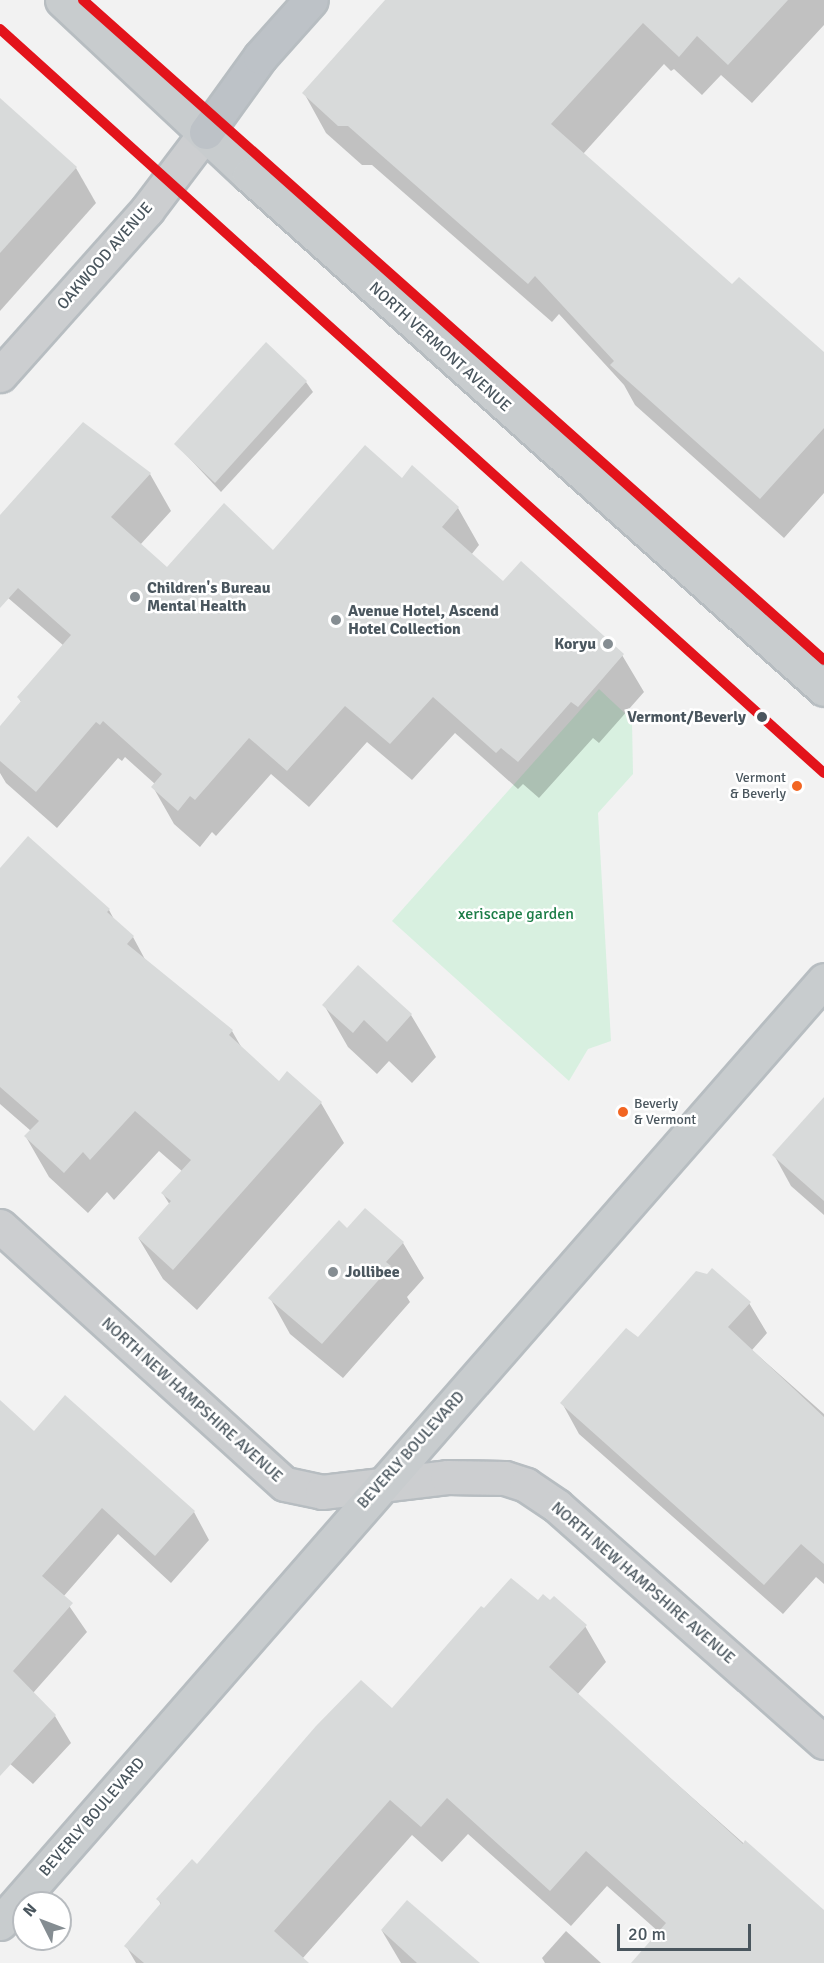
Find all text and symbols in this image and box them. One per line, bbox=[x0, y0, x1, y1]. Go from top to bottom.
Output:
street label: OAKWOOD AVENUE bbox=[53, 198, 157, 314]
street label: NORTH VERMONT AVENUE bbox=[365, 278, 515, 416]
place label: Children's Bureau Mental Health bbox=[147, 578, 271, 616]
marker: Children's Bureau Mental Health bbox=[128, 590, 142, 604]
place label: Avenue Hotel, Ascend Hotel Collection bbox=[348, 601, 499, 639]
marker: Avenue Hotel, Ascend Hotel Collection bbox=[329, 613, 343, 627]
place label: Koryu bbox=[554, 634, 596, 654]
marker: Koryu bbox=[601, 637, 615, 651]
marker: Vermont/Beverly bbox=[751, 706, 773, 728]
place label: Vermont/Beverly bbox=[627, 707, 746, 727]
place label: Vermont & Beverly bbox=[730, 770, 786, 802]
marker: Vermont & Beverly bbox=[791, 780, 803, 792]
park label: xeriscape garden bbox=[458, 904, 574, 924]
place label: Beverly & Vermont bbox=[634, 1096, 696, 1128]
marker: Beverly & Vermont bbox=[617, 1106, 629, 1118]
place label: Jollibee bbox=[345, 1262, 400, 1282]
marker: Jollibee bbox=[326, 1265, 340, 1279]
street label: NORTH NEW HAMPSHIRE AVENUE bbox=[98, 1314, 286, 1486]
street label: BEVERLY BOULEVARD bbox=[353, 1387, 469, 1513]
street label: NORTH NEW HAMPSHIRE AVENUE bbox=[547, 1498, 739, 1668]
street label: BEVERLY BOULEVARD bbox=[35, 1754, 149, 1880]
north arrow bbox=[12, 1891, 72, 1951]
text: N bbox=[19, 1899, 41, 1921]
scale bar bbox=[620, 1912, 754, 1950]
text: 20 m bbox=[628, 1923, 666, 1945]

